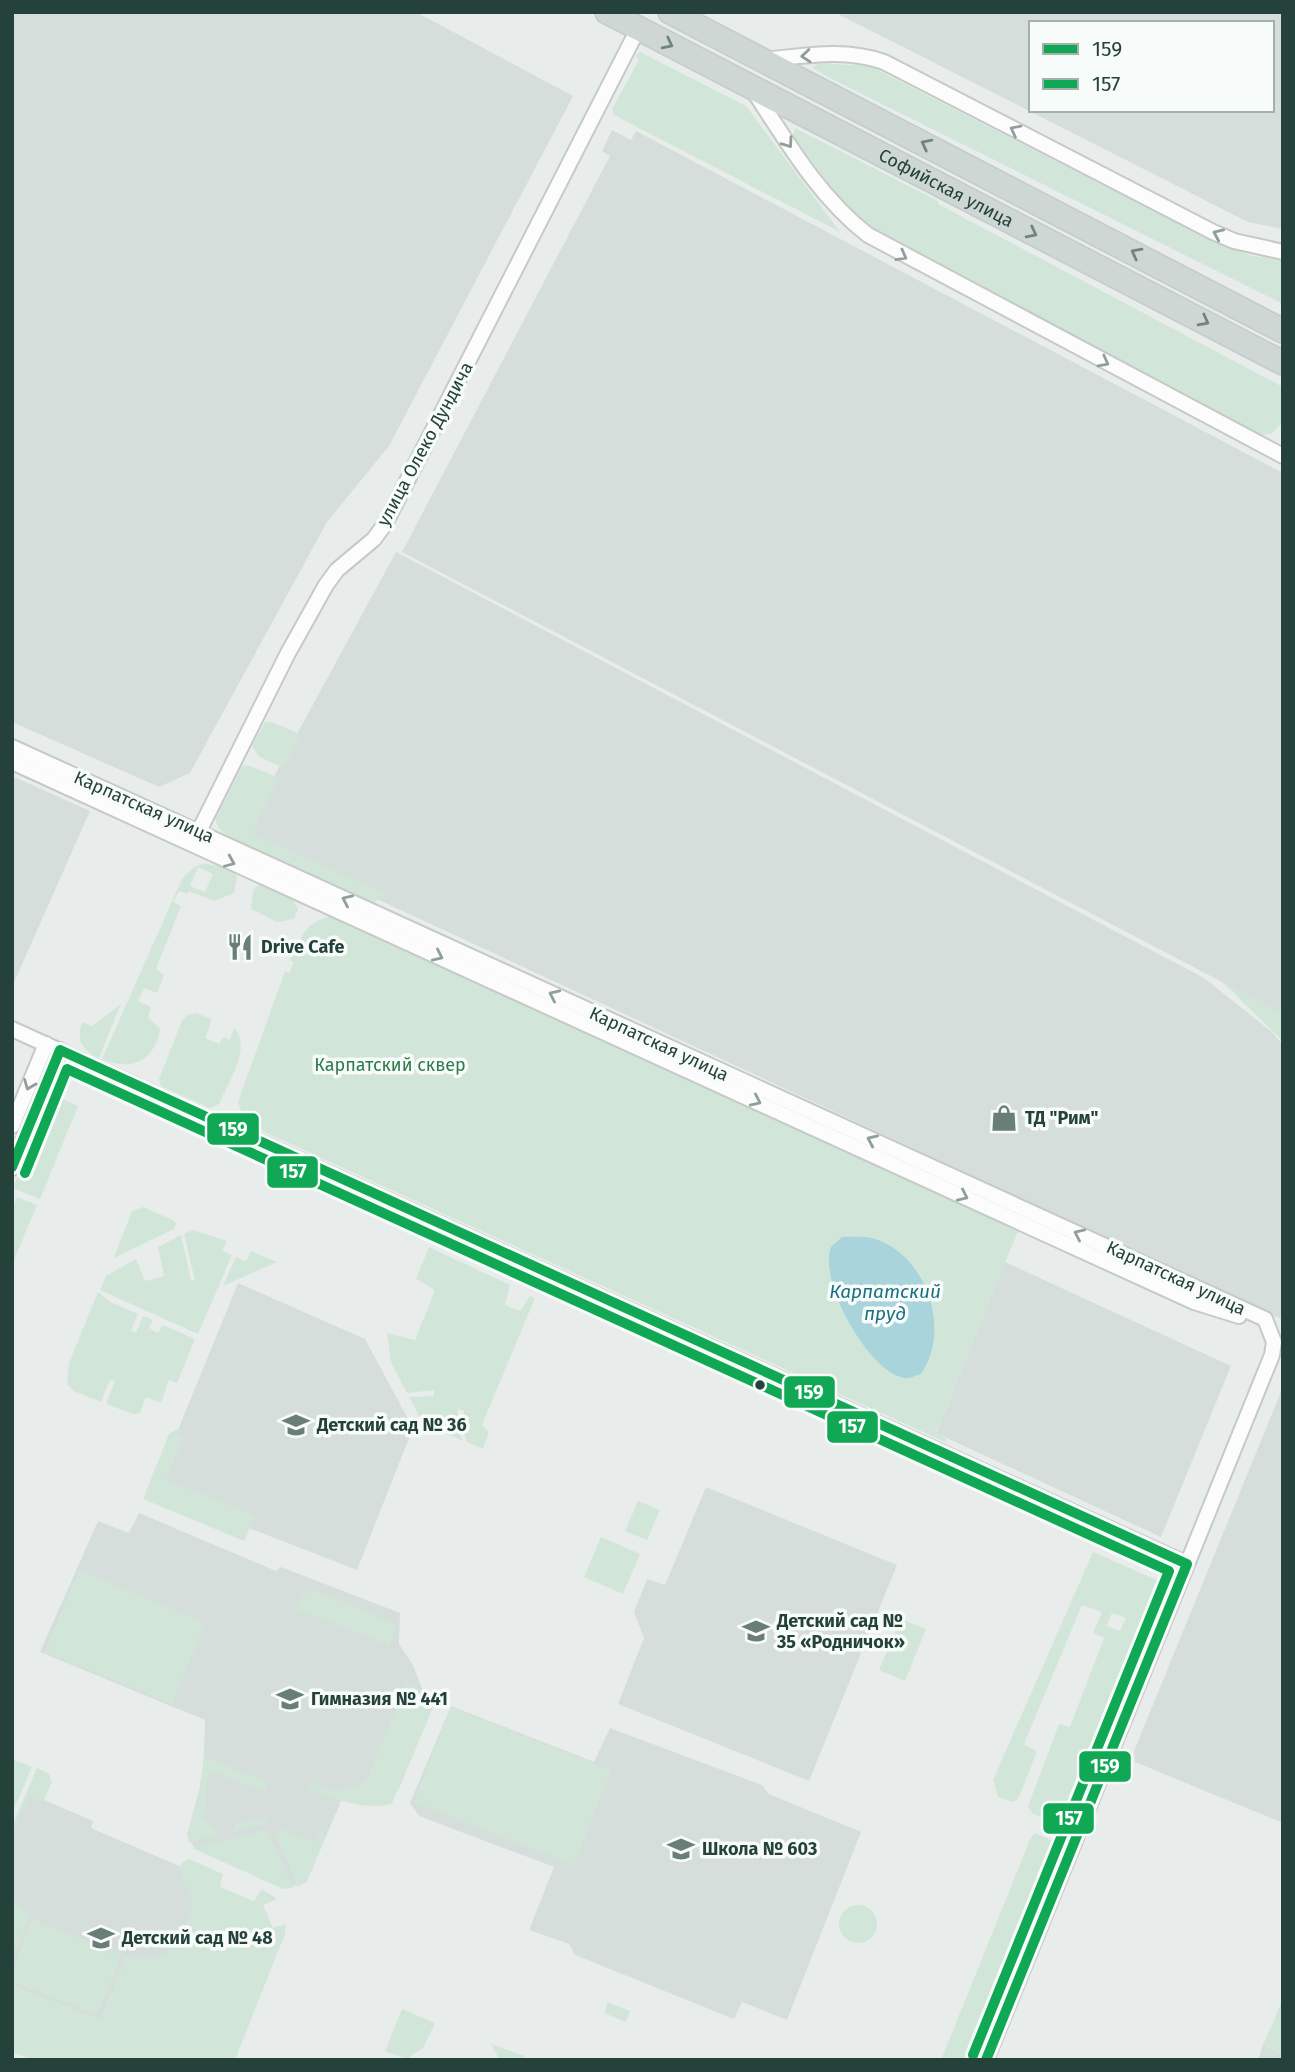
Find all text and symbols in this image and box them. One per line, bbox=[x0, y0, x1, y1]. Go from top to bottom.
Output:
legend bbox=[1029, 21, 1274, 112]
one-way arrow bbox=[661, 35, 673, 49]
text: 159 bbox=[1092, 36, 1122, 62]
one-way arrow bbox=[800, 48, 811, 63]
text: 157 bbox=[1092, 71, 1120, 97]
one-way arrow bbox=[1010, 125, 1022, 138]
one-way arrow bbox=[780, 135, 792, 148]
one-way arrow bbox=[921, 138, 933, 152]
street label: Софийская улица bbox=[875, 144, 1017, 232]
one-way arrow bbox=[1025, 224, 1037, 238]
one-way arrow bbox=[1212, 228, 1225, 242]
one-way arrow bbox=[895, 248, 907, 261]
one-way arrow bbox=[1130, 248, 1143, 262]
one-way arrow bbox=[1197, 313, 1209, 327]
one-way arrow bbox=[1096, 354, 1109, 367]
street label: улица Олеко Дундича bbox=[372, 358, 478, 530]
street label: Карпатская улица bbox=[71, 766, 217, 848]
one-way arrow bbox=[224, 853, 236, 867]
one-way arrow bbox=[342, 894, 354, 908]
restaurant icon: Drive Cafe bbox=[225, 932, 255, 962]
place label: Drive Cafe bbox=[261, 936, 345, 958]
one-way arrow bbox=[430, 948, 443, 962]
one-way arrow bbox=[549, 989, 561, 1003]
street label: Карпатская улица bbox=[586, 1002, 732, 1086]
park label: Карпатский сквер bbox=[314, 1054, 466, 1076]
one-way arrow bbox=[23, 1078, 37, 1090]
one-way arrow bbox=[749, 1093, 761, 1107]
shop icon: ТД "Рим" bbox=[989, 1103, 1019, 1133]
place label: ТД "Рим" bbox=[1025, 1107, 1099, 1129]
line badge: 159 bbox=[206, 1112, 260, 1146]
text: 159 bbox=[218, 1118, 248, 1141]
one-way arrow bbox=[867, 1134, 879, 1148]
line badge: 157 bbox=[266, 1155, 319, 1189]
text: 157 bbox=[279, 1160, 307, 1183]
one-way arrow bbox=[956, 1188, 968, 1202]
one-way arrow bbox=[1074, 1228, 1087, 1242]
street label: Карпатская улица bbox=[1103, 1236, 1249, 1320]
water label: Карпатский пруд bbox=[829, 1280, 941, 1325]
line badge: 159 bbox=[783, 1375, 836, 1409]
unlabelled marker bbox=[753, 1378, 767, 1392]
text: 159 bbox=[794, 1381, 824, 1404]
school or university icon: Детский сад № 36 bbox=[281, 1410, 311, 1440]
line badge: 157 bbox=[826, 1410, 879, 1444]
place label: Детский сад № 36 bbox=[316, 1414, 467, 1436]
text: 157 bbox=[838, 1415, 866, 1438]
place label: Детский сад № 35 «Родничок» bbox=[776, 1610, 905, 1653]
school or university icon: Детский сад № 35 «Родничок» bbox=[741, 1616, 771, 1646]
school or university icon: Гимназия № 441 bbox=[275, 1684, 305, 1714]
place label: Гимназия № 441 bbox=[311, 1688, 448, 1710]
line badge: 159 bbox=[1078, 1750, 1132, 1783]
text: 159 bbox=[1090, 1755, 1120, 1778]
line badge: 157 bbox=[1042, 1802, 1095, 1835]
text: 157 bbox=[1055, 1807, 1083, 1830]
school or university icon: Школа № 603 bbox=[666, 1834, 696, 1864]
place label: Школа № 603 bbox=[702, 1838, 817, 1860]
school or university icon: Детский сад № 48 bbox=[86, 1923, 116, 1953]
place label: Детский сад № 48 bbox=[121, 1927, 273, 1949]

